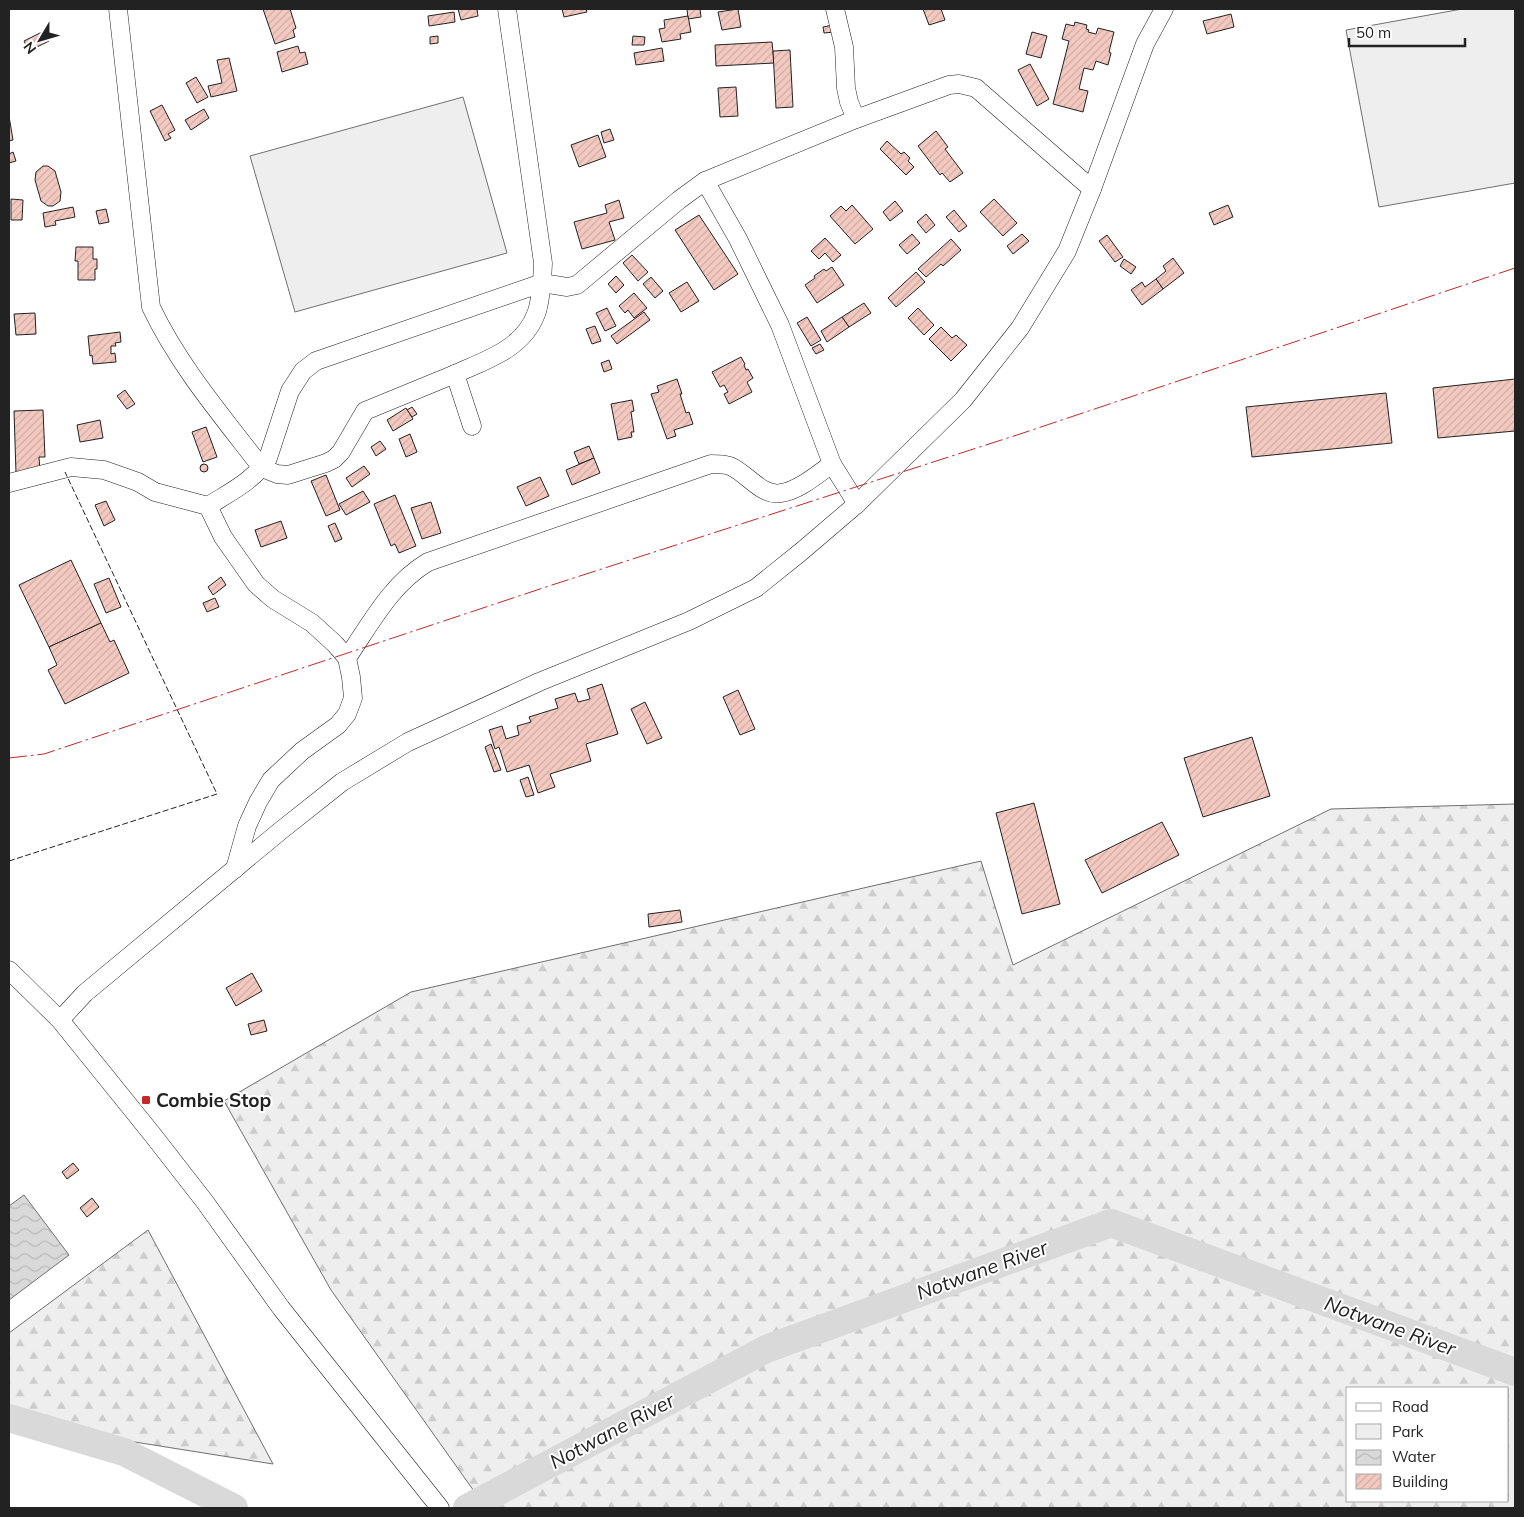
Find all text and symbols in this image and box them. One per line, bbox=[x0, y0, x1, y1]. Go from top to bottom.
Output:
north arrow bbox=[15, 15, 65, 65]
scale bar bbox=[1349, 15, 1465, 47]
text: 50 m bbox=[1356, 23, 1391, 42]
text: N bbox=[19, 38, 40, 58]
place label: Combie Stop bbox=[156, 1088, 272, 1112]
marker: Combie Stop bbox=[140, 1094, 152, 1106]
water label: Notwane River bbox=[913, 1234, 1051, 1305]
water label: Notwane River bbox=[1321, 1290, 1460, 1361]
water label: Notwane River bbox=[545, 1387, 679, 1474]
legend bbox=[1346, 1387, 1509, 1502]
text: Road bbox=[1392, 1397, 1429, 1416]
text: Park bbox=[1392, 1422, 1424, 1441]
text: Water bbox=[1392, 1447, 1436, 1466]
text: Building bbox=[1392, 1472, 1448, 1491]

